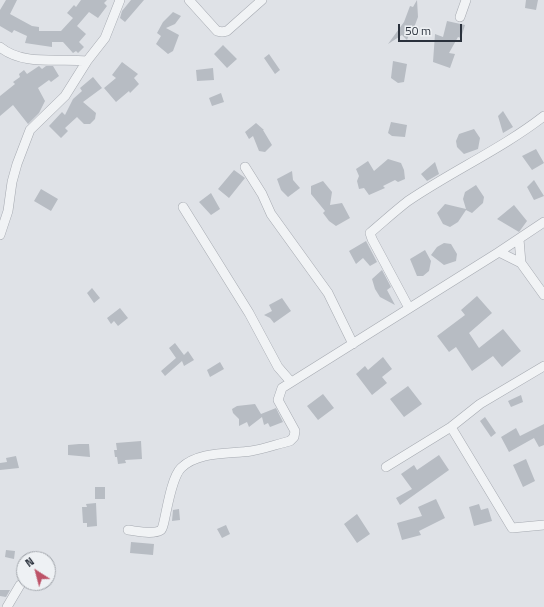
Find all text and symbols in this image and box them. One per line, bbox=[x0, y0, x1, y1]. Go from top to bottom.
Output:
scale bar bbox=[400, 16, 464, 42]
text: 50 m bbox=[405, 21, 431, 40]
north arrow bbox=[16, 551, 56, 591]
text: N bbox=[22, 553, 37, 571]

